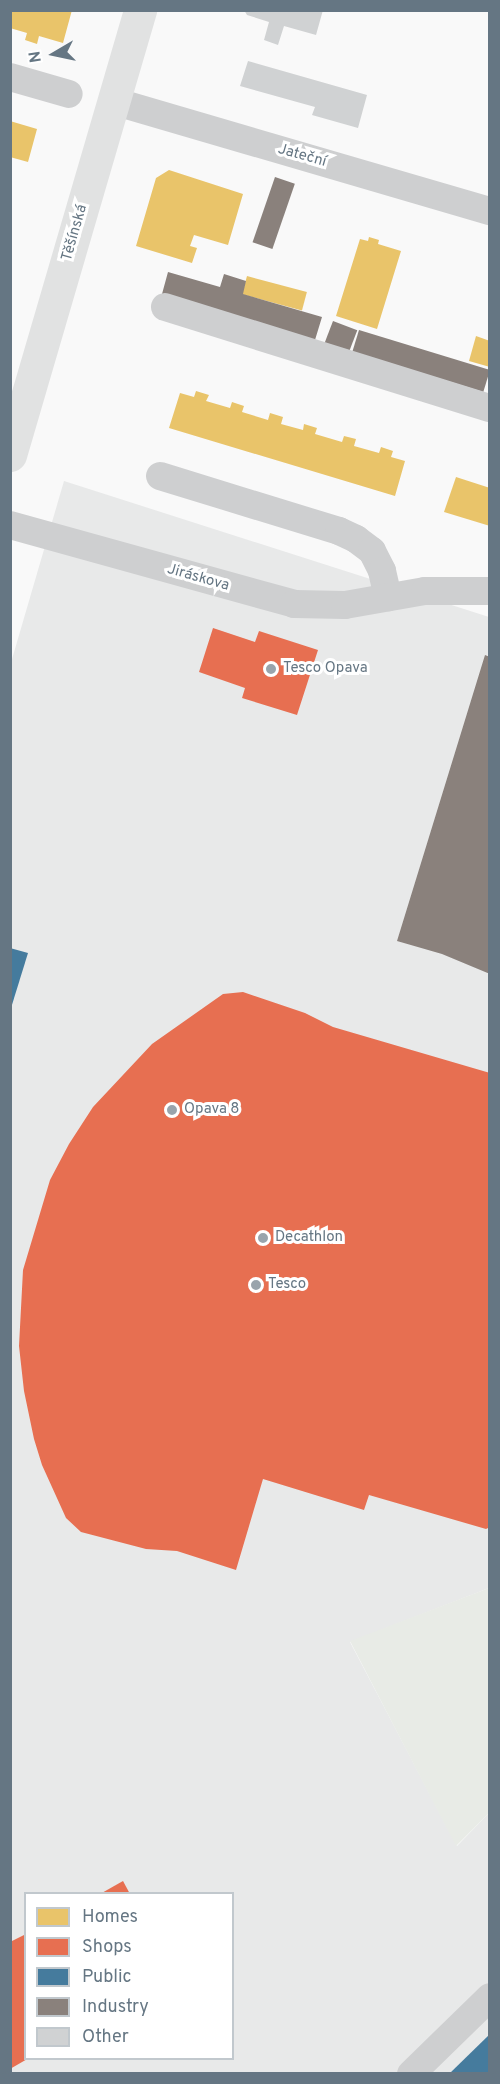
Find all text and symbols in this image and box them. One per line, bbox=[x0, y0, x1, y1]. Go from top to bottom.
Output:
north arrow bbox=[24, 24, 84, 84]
text: N bbox=[25, 50, 47, 64]
street label: Jateční bbox=[276, 141, 328, 171]
street label: Těšínská bbox=[58, 203, 92, 263]
street label: Jiráskova bbox=[165, 561, 231, 595]
place label: Tesco Opava bbox=[283, 660, 368, 678]
marker: Tesco Opava bbox=[264, 662, 278, 676]
place label: Opava 8 bbox=[184, 1101, 240, 1119]
marker: Opava 8 bbox=[165, 1103, 179, 1117]
place label: Decathlon bbox=[275, 1229, 343, 1247]
marker: Decathlon bbox=[256, 1231, 270, 1245]
place label: Tesco bbox=[268, 1276, 306, 1294]
marker: Tesco bbox=[249, 1278, 263, 1292]
legend bbox=[24, 1892, 234, 2060]
text: Homes bbox=[82, 1906, 138, 1929]
text: Shops bbox=[82, 1936, 132, 1959]
text: Public bbox=[82, 1966, 132, 1989]
text: Industry bbox=[82, 1996, 149, 2019]
text: Other bbox=[82, 2026, 129, 2049]

